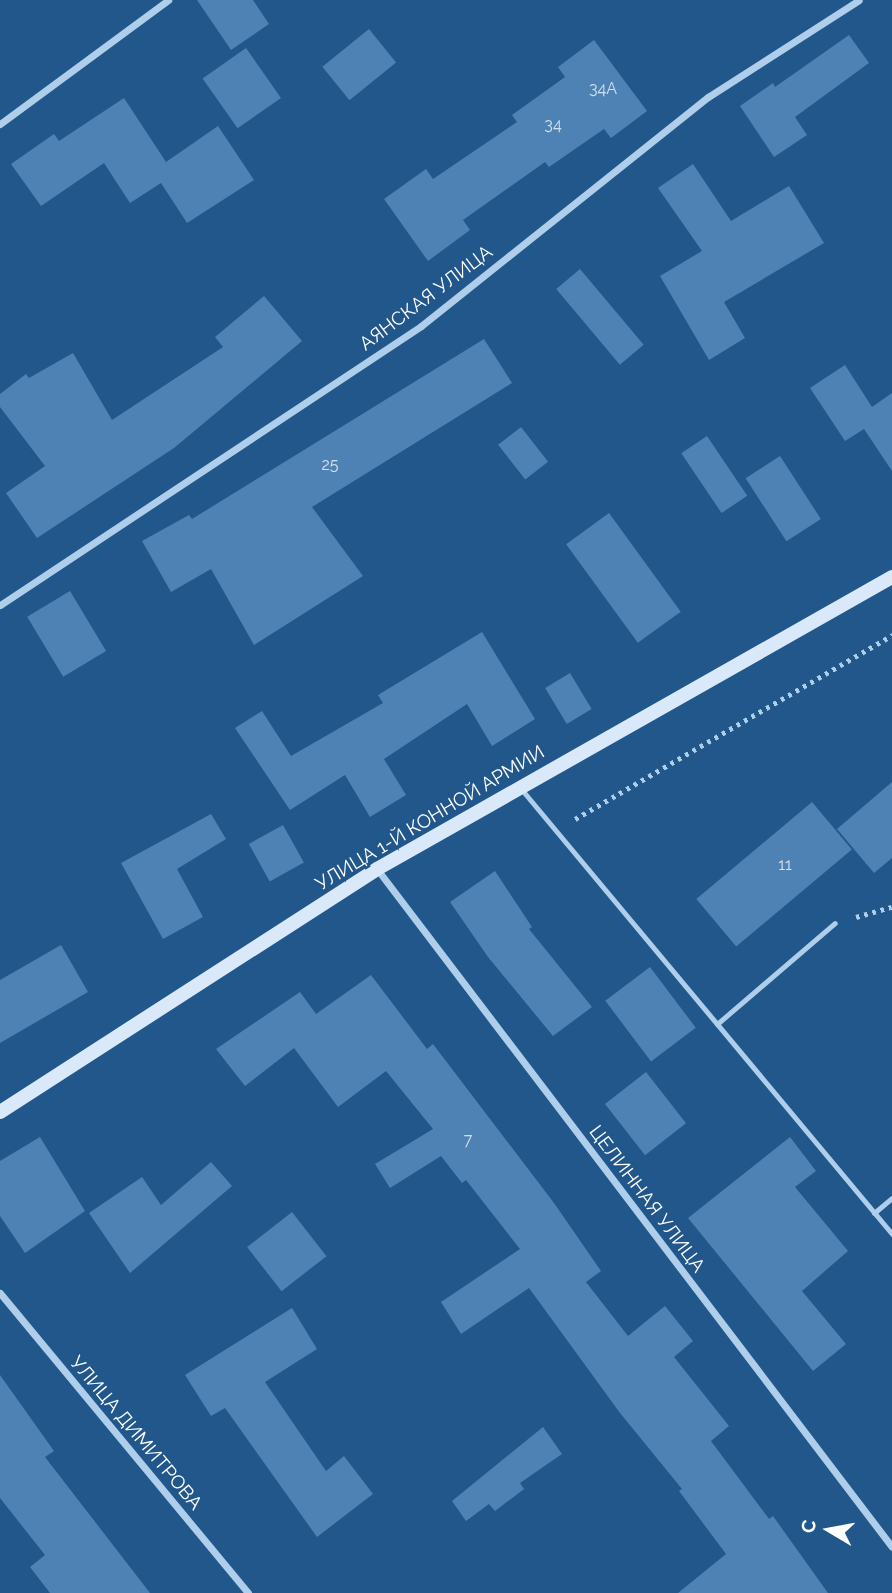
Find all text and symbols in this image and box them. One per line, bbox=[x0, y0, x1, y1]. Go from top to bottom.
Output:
house number: 34А bbox=[589, 79, 617, 99]
house number: 34 bbox=[544, 115, 562, 135]
street label: АЯНСКАЯ УЛИЦА bbox=[355, 241, 497, 355]
house number: 25 bbox=[321, 455, 339, 475]
street label: УЛИЦА 1-Й КОННОЙ АРМИИ bbox=[311, 740, 549, 896]
house number: 11 bbox=[778, 855, 792, 875]
street label: ЦЕЛИННАЯ УЛИЦА bbox=[584, 1121, 710, 1277]
house number: 7 bbox=[464, 1130, 472, 1150]
street label: УЛИЦА ДИМИТРОВА bbox=[65, 1351, 207, 1515]
north arrow bbox=[794, 1495, 864, 1565]
text: С bbox=[796, 1518, 820, 1535]

